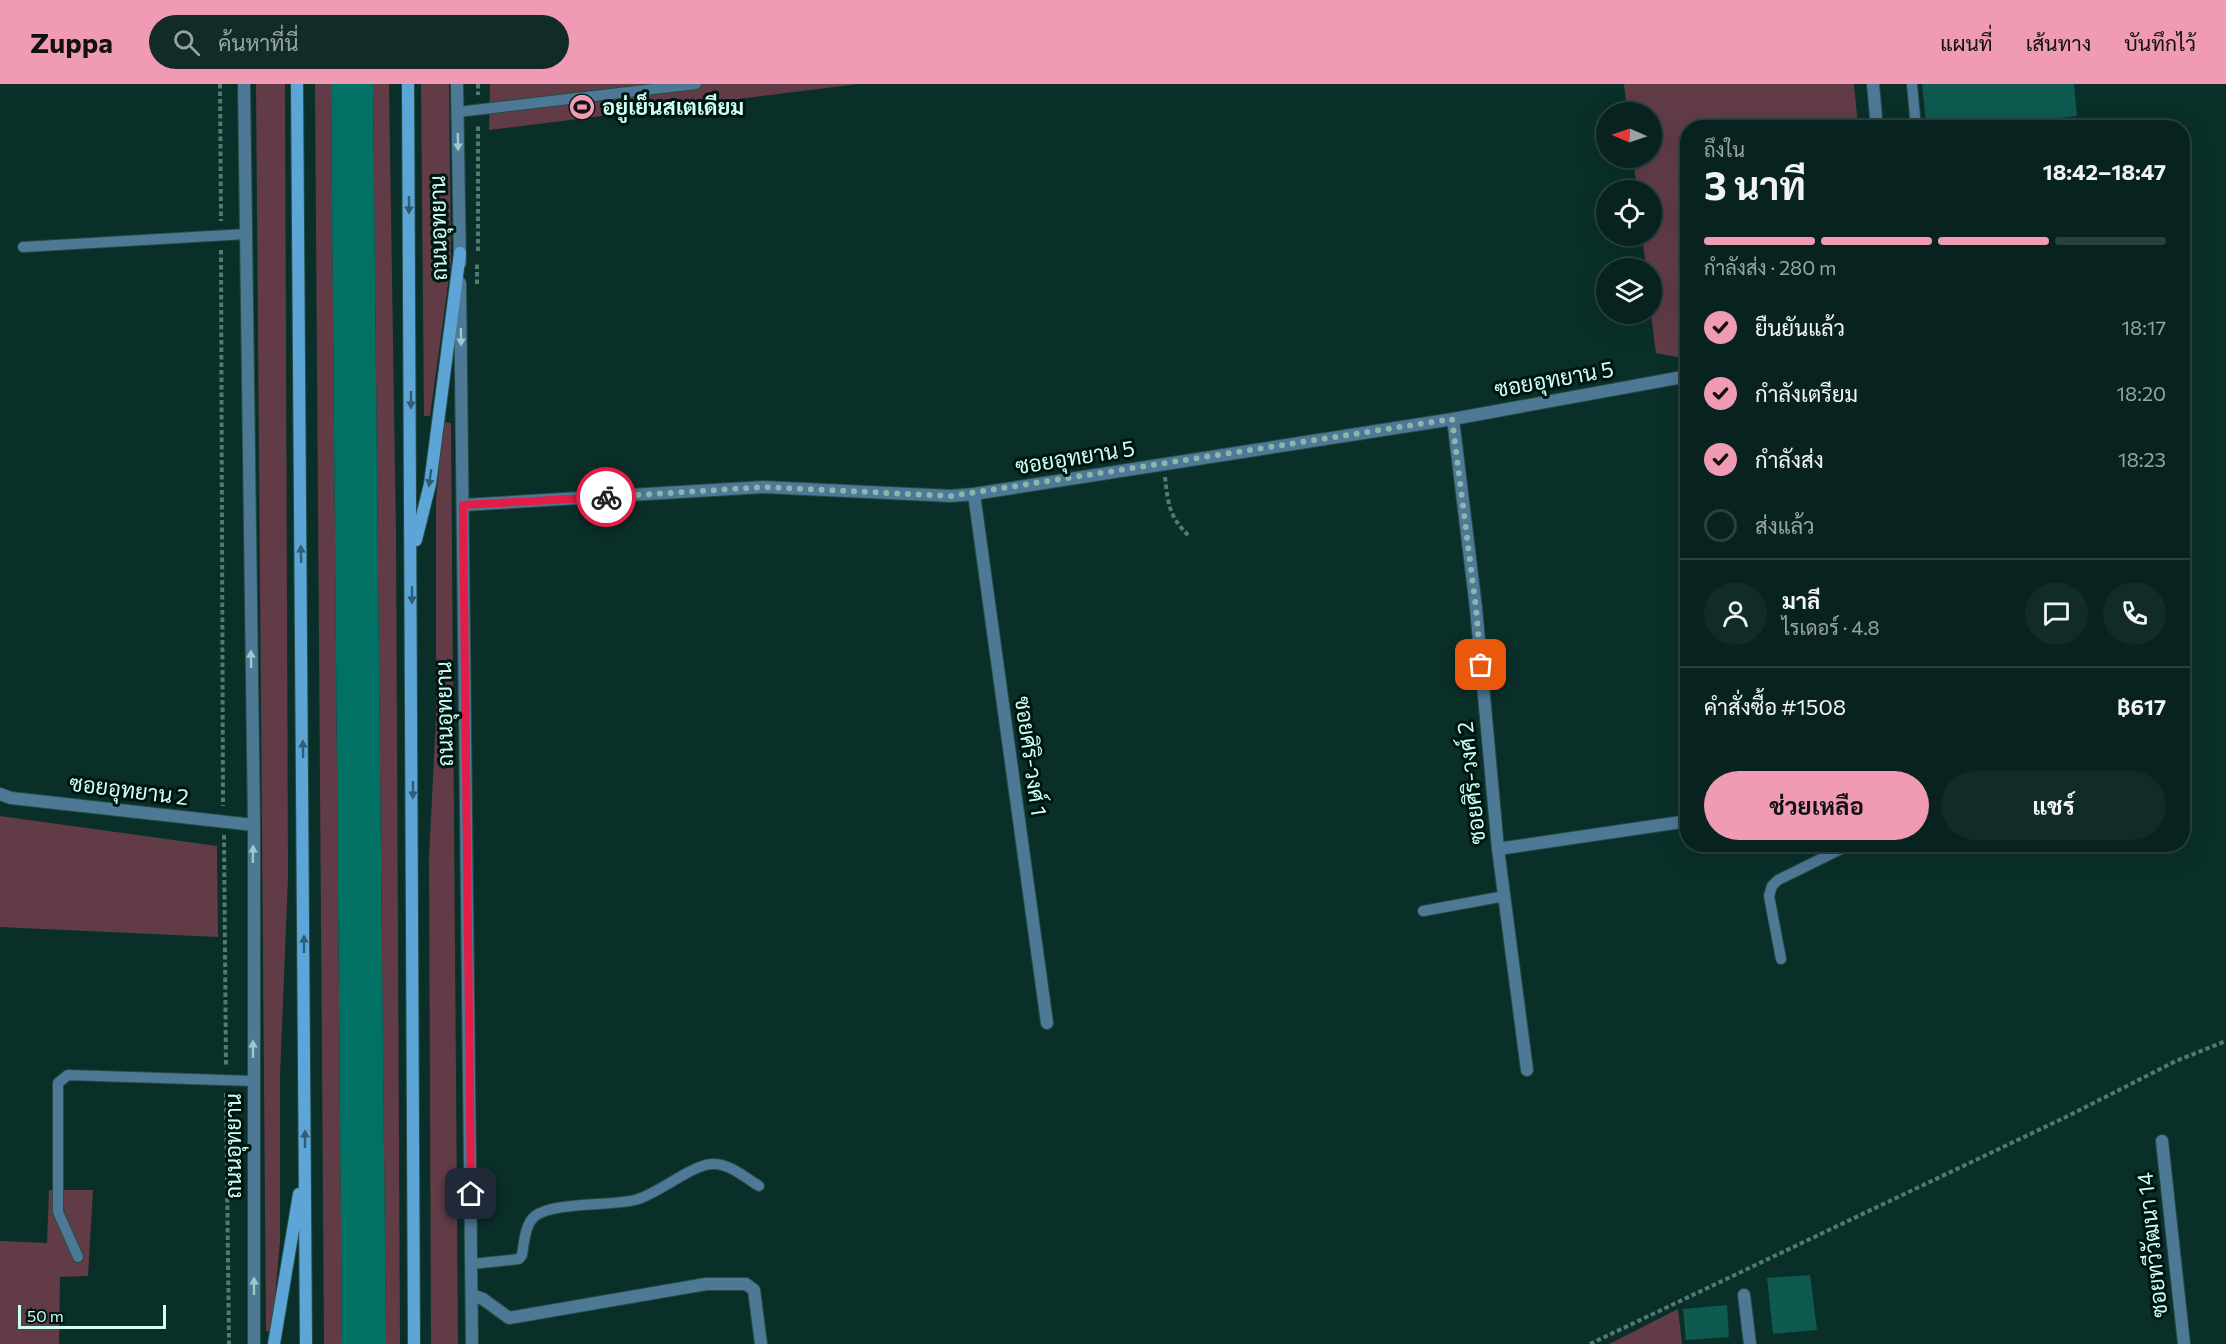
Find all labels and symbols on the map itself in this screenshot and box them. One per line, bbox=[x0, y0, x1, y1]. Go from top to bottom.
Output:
sports icon: อยู่เย็นสเตเดียม bbox=[567, 92, 597, 122]
place label: อยู่เย็นสเตเดียม bbox=[602, 92, 744, 123]
north arrow bbox=[1596, 102, 1662, 168]
one-way arrow bbox=[453, 133, 463, 152]
street label: ถนนอุทยาน bbox=[423, 175, 455, 281]
one-way arrow bbox=[404, 196, 414, 215]
one-way arrow bbox=[456, 328, 466, 347]
street label: ซอยอุทยาน 5 bbox=[1492, 355, 1616, 405]
one-way arrow bbox=[406, 391, 415, 410]
street label: ซอยอุทยาน 5 bbox=[1013, 434, 1137, 482]
courier bbox=[576, 467, 636, 527]
one-way arrow bbox=[426, 469, 435, 488]
one-way arrow bbox=[296, 544, 306, 563]
one-way arrow bbox=[407, 586, 417, 605]
pin bbox=[1455, 639, 1506, 690]
one-way arrow bbox=[246, 649, 256, 668]
street label: ถนนอุทยาน bbox=[429, 661, 461, 767]
street label: ซอยศิริ-วงศ์ 1 bbox=[1010, 694, 1053, 817]
street label: ซอยศิริ-วงศ์ 2 bbox=[1451, 720, 1490, 846]
one-way arrow bbox=[298, 739, 308, 758]
street label: ซอยอุทยาน 2 bbox=[67, 769, 190, 813]
one-way arrow bbox=[408, 781, 418, 800]
one-way arrow bbox=[248, 844, 258, 863]
one-way arrow bbox=[299, 934, 309, 953]
one-way arrow bbox=[248, 1039, 258, 1058]
street label: ถนนอุทยาน bbox=[219, 1093, 249, 1199]
one-way arrow bbox=[300, 1129, 310, 1148]
pin bbox=[445, 1168, 496, 1219]
street label: ซอยทวีวัฒนา 14 bbox=[2130, 1171, 2173, 1319]
one-way arrow bbox=[249, 1276, 259, 1295]
scale bar bbox=[18, 1302, 166, 1330]

